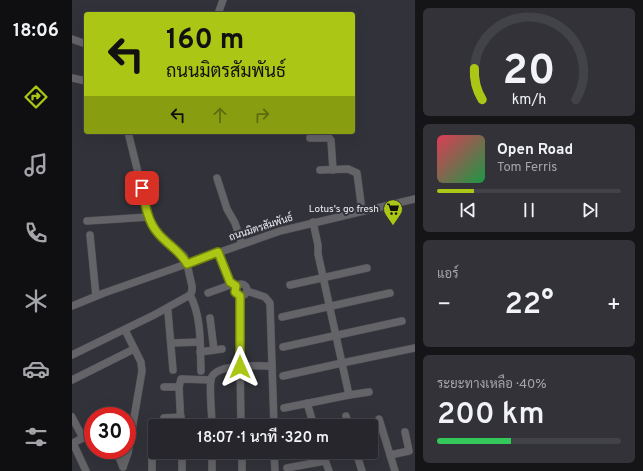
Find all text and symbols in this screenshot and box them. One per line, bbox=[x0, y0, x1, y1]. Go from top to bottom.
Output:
text: 18:06 bbox=[13, 20, 59, 43]
text: 160 m bbox=[166, 23, 244, 59]
icon: left bbox=[100, 28, 152, 80]
text: 20 bbox=[503, 46, 555, 99]
text: ถนนมิตรสัมพันธ์ bbox=[166, 61, 286, 84]
icon: directions bbox=[22, 83, 50, 111]
text: km/h bbox=[512, 90, 546, 108]
icon: left bbox=[167, 104, 189, 126]
icon: ahead bbox=[209, 104, 231, 126]
icon: right bbox=[251, 104, 273, 126]
text: Open Road bbox=[497, 141, 573, 160]
icon: music bbox=[22, 151, 50, 179]
text: Tom Ferris bbox=[497, 160, 557, 176]
pin bbox=[125, 171, 159, 205]
icon: arrive bbox=[131, 177, 153, 199]
supermarket icon: Lotus's go fresh bbox=[382, 198, 404, 226]
icon: previous bbox=[457, 199, 479, 221]
icon: pause bbox=[518, 199, 540, 221]
icon: next bbox=[579, 199, 601, 221]
place label: Lotus's go fresh bbox=[309, 203, 379, 216]
street label: ถนนมิตรสัมพันธ์ bbox=[227, 209, 295, 244]
icon: phone bbox=[22, 219, 50, 247]
text: แอร์ bbox=[437, 267, 458, 283]
icon: climate bbox=[22, 287, 50, 315]
text: 22° bbox=[504, 287, 554, 324]
text: − bbox=[437, 292, 451, 319]
text: + bbox=[607, 292, 621, 319]
position arrow bbox=[219, 346, 261, 388]
icon: car bbox=[22, 355, 50, 383]
text: ระยะทางเหลือ · 40% bbox=[437, 377, 547, 393]
text: 200 km bbox=[437, 397, 544, 434]
speed limit sign: 30 bbox=[84, 407, 136, 459]
icon: filters bbox=[22, 423, 50, 451]
text: 18:07 · 1 นาที · 320 m bbox=[197, 429, 329, 448]

